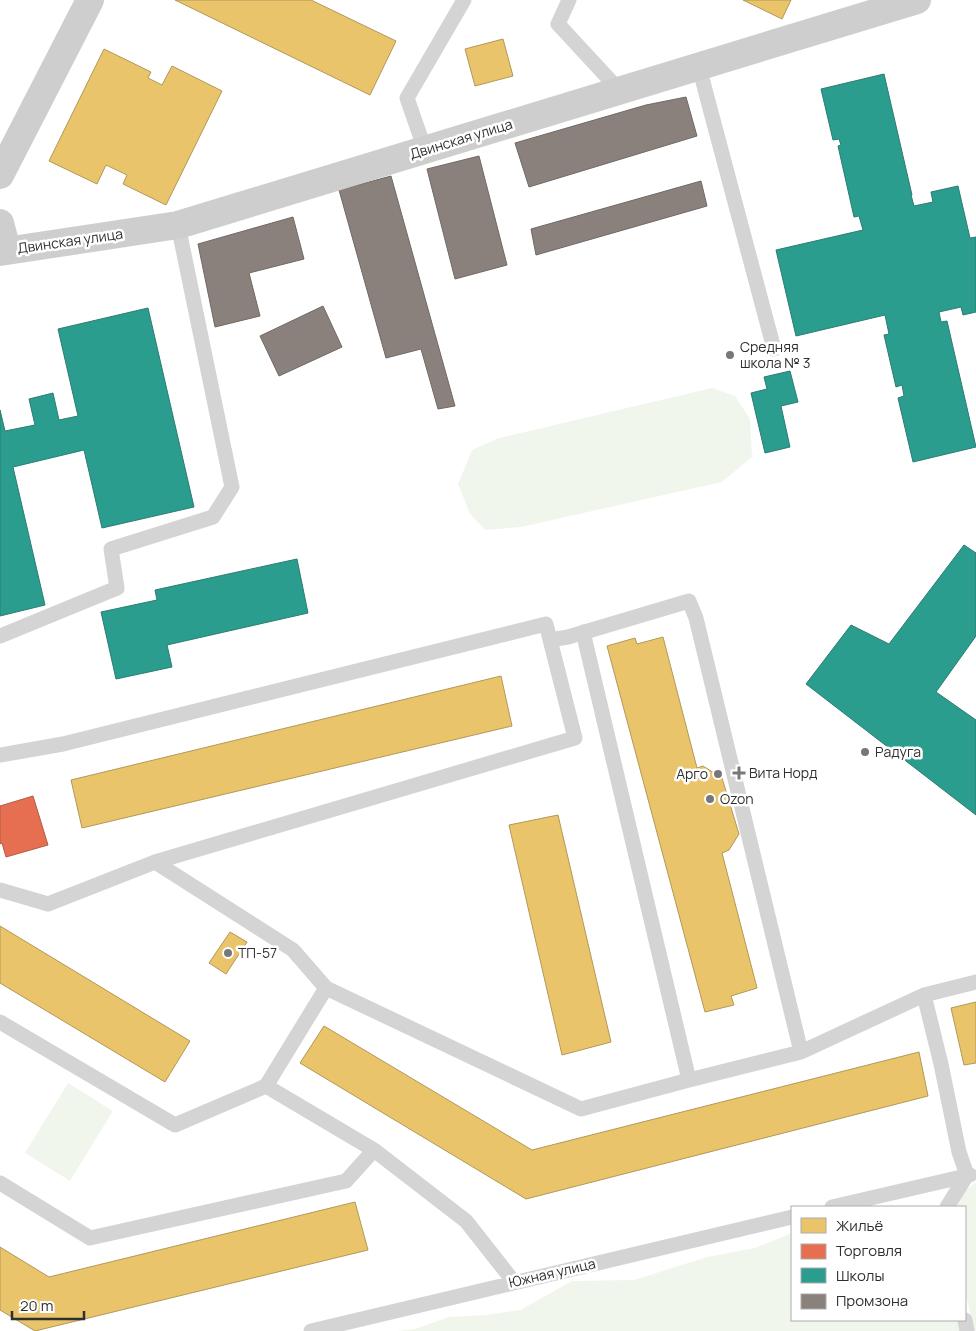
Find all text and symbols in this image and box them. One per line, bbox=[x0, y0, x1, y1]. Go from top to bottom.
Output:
street label: Двинская улица bbox=[407, 114, 515, 163]
street label: Двинская улица bbox=[16, 224, 124, 257]
place label: Средняя школа № 3 bbox=[740, 337, 810, 372]
marker: Средняя школа № 3 bbox=[724, 349, 736, 361]
place label: Радуга bbox=[875, 742, 921, 761]
marker: Радуга bbox=[859, 746, 871, 758]
place label: Вита Норд bbox=[749, 763, 817, 782]
place label: Арго bbox=[676, 764, 708, 783]
marker: Вита Норд bbox=[733, 767, 745, 779]
marker: Арго bbox=[712, 768, 724, 780]
place label: Ozon bbox=[720, 789, 754, 808]
marker: Ozon bbox=[704, 793, 716, 805]
place label: ТП-57 bbox=[238, 943, 277, 962]
marker: ТП-57 bbox=[222, 947, 234, 959]
legend bbox=[791, 1206, 966, 1321]
text: Жильё bbox=[836, 1215, 884, 1236]
text: Торговля bbox=[836, 1240, 902, 1261]
street label: Южная улица bbox=[507, 1253, 597, 1292]
text: Школы bbox=[836, 1265, 884, 1286]
scale bar bbox=[12, 1288, 85, 1320]
text: Промзона bbox=[836, 1290, 908, 1311]
text: 20 m bbox=[20, 1295, 53, 1316]

